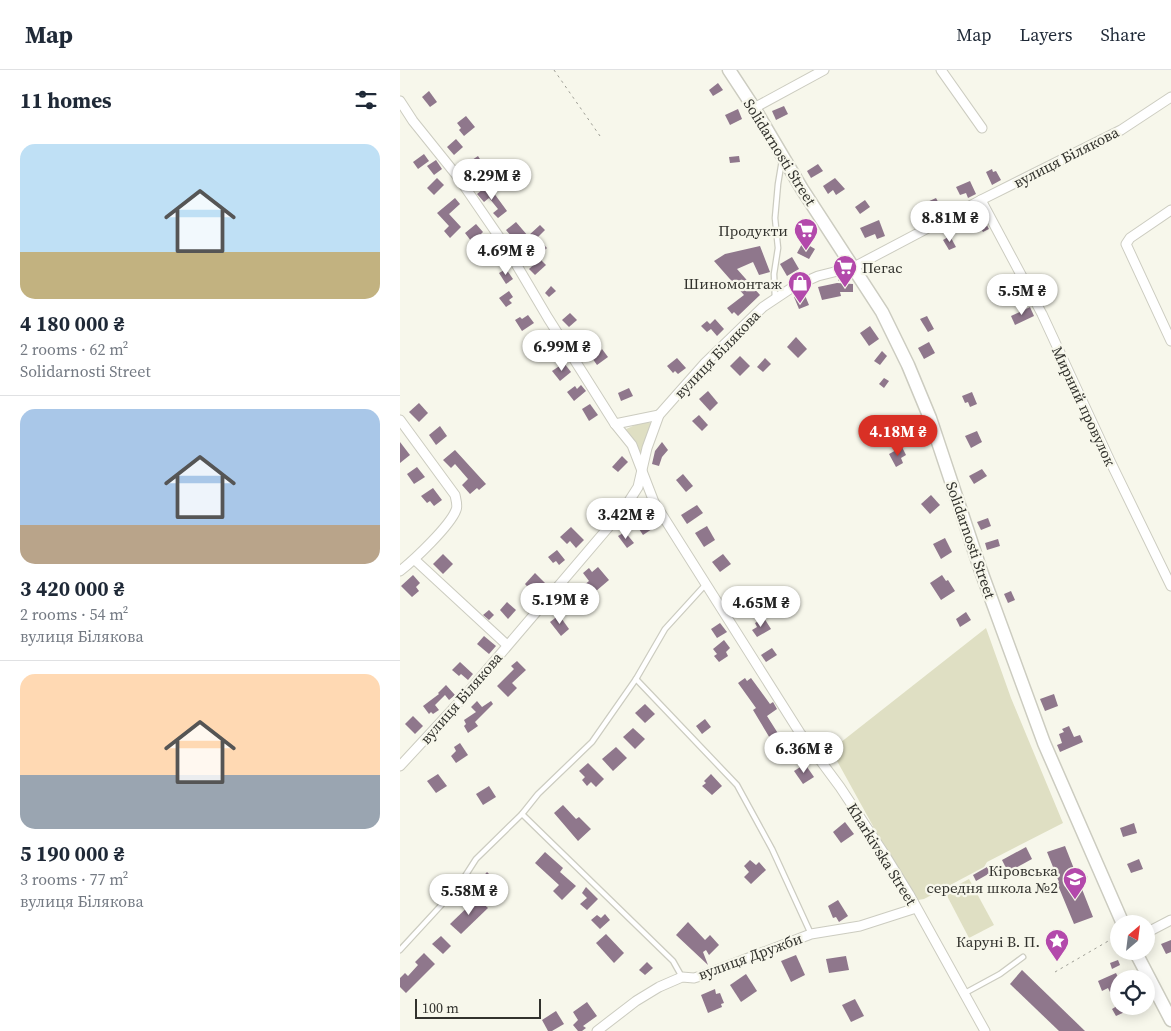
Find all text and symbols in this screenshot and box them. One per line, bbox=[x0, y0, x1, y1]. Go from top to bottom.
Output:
text: Map bbox=[25, 18, 73, 51]
text: Map bbox=[956, 22, 991, 47]
text: Layers bbox=[1019, 22, 1072, 47]
text: Share bbox=[1100, 22, 1146, 47]
text: 11 homes bbox=[20, 86, 112, 115]
icon: filters bbox=[352, 86, 380, 114]
street label: Solidarnosti Street bbox=[739, 95, 821, 210]
street label: вулиця Білякова bbox=[1010, 121, 1123, 193]
pin: 8.29M ₴ bbox=[446, 158, 538, 201]
text: 8.29M ₴ bbox=[463, 164, 521, 186]
icon: home bbox=[155, 176, 245, 266]
pin: 8.81M ₴ bbox=[904, 200, 996, 243]
text: 8.81M ₴ bbox=[921, 206, 979, 228]
supermarket icon: Продукти bbox=[793, 217, 819, 251]
place label: Продукти bbox=[718, 220, 788, 241]
pin: 4.69M ₴ bbox=[460, 234, 552, 276]
text: 4.69M ₴ bbox=[477, 239, 535, 261]
supermarket icon: Пегас bbox=[832, 254, 858, 288]
place label: Пегас bbox=[862, 257, 903, 278]
shop icon: Шиномонтаж bbox=[787, 270, 813, 304]
place label: Шиномонтаж bbox=[684, 273, 783, 294]
pin: 5.5M ₴ bbox=[981, 274, 1063, 316]
text: 5.5M ₴ bbox=[998, 279, 1046, 301]
street label: вулиця Білякова bbox=[669, 305, 765, 403]
text: 4 180 000 ₴ bbox=[20, 309, 125, 338]
pin: 6.99M ₴ bbox=[516, 330, 608, 372]
text: 6.99M ₴ bbox=[533, 335, 591, 357]
text: 2 rooms · 62 m² bbox=[20, 338, 128, 360]
street label: Мирний провулок bbox=[1047, 343, 1121, 470]
text: Solidarnosti Street bbox=[20, 360, 151, 382]
pin: 4.18M ₴ bbox=[852, 414, 944, 457]
text: 4.18M ₴ bbox=[869, 420, 927, 442]
icon: home bbox=[155, 442, 245, 532]
street label: Solidarnosti Street bbox=[941, 479, 1001, 601]
pin: 3.42M ₴ bbox=[580, 498, 672, 540]
text: 3.42M ₴ bbox=[597, 503, 655, 525]
text: 3 420 000 ₴ bbox=[20, 574, 125, 603]
pin: 5.19M ₴ bbox=[514, 582, 606, 625]
pin: 4.65M ₴ bbox=[715, 586, 807, 628]
text: 5.19M ₴ bbox=[531, 588, 589, 610]
text: 4.65M ₴ bbox=[732, 591, 790, 613]
text: 2 rooms · 54 m² bbox=[20, 603, 128, 625]
text: вулиця Білякова bbox=[20, 625, 144, 647]
street label: вулиця Білякова bbox=[415, 647, 507, 749]
icon: home bbox=[155, 707, 245, 797]
pin: 6.36M ₴ bbox=[758, 732, 850, 774]
text: 6.36M ₴ bbox=[775, 737, 833, 759]
street label: Kharkivska Street bbox=[842, 799, 922, 909]
text: 5 190 000 ₴ bbox=[20, 839, 125, 868]
place label: Кіровська середня школа №2 bbox=[926, 860, 1058, 898]
school or university icon: Кіровська середня школа №2 bbox=[1062, 866, 1088, 900]
text: 3 rooms · 77 m² bbox=[20, 868, 128, 890]
pin: 5.58M ₴ bbox=[423, 874, 515, 916]
text: 5.58M ₴ bbox=[440, 879, 498, 901]
text: вулиця Білякова bbox=[20, 890, 144, 912]
north arrow bbox=[1110, 915, 1155, 960]
map controls bbox=[1110, 915, 1155, 1015]
street label: вулиця Дружби bbox=[695, 927, 805, 985]
place icon: Каруні В. П. bbox=[1044, 928, 1070, 962]
place label: Каруні В. П. bbox=[956, 931, 1040, 952]
button: locate bbox=[1110, 970, 1155, 1015]
scale bar bbox=[415, 996, 541, 1019]
text: 100 m bbox=[422, 998, 459, 1018]

